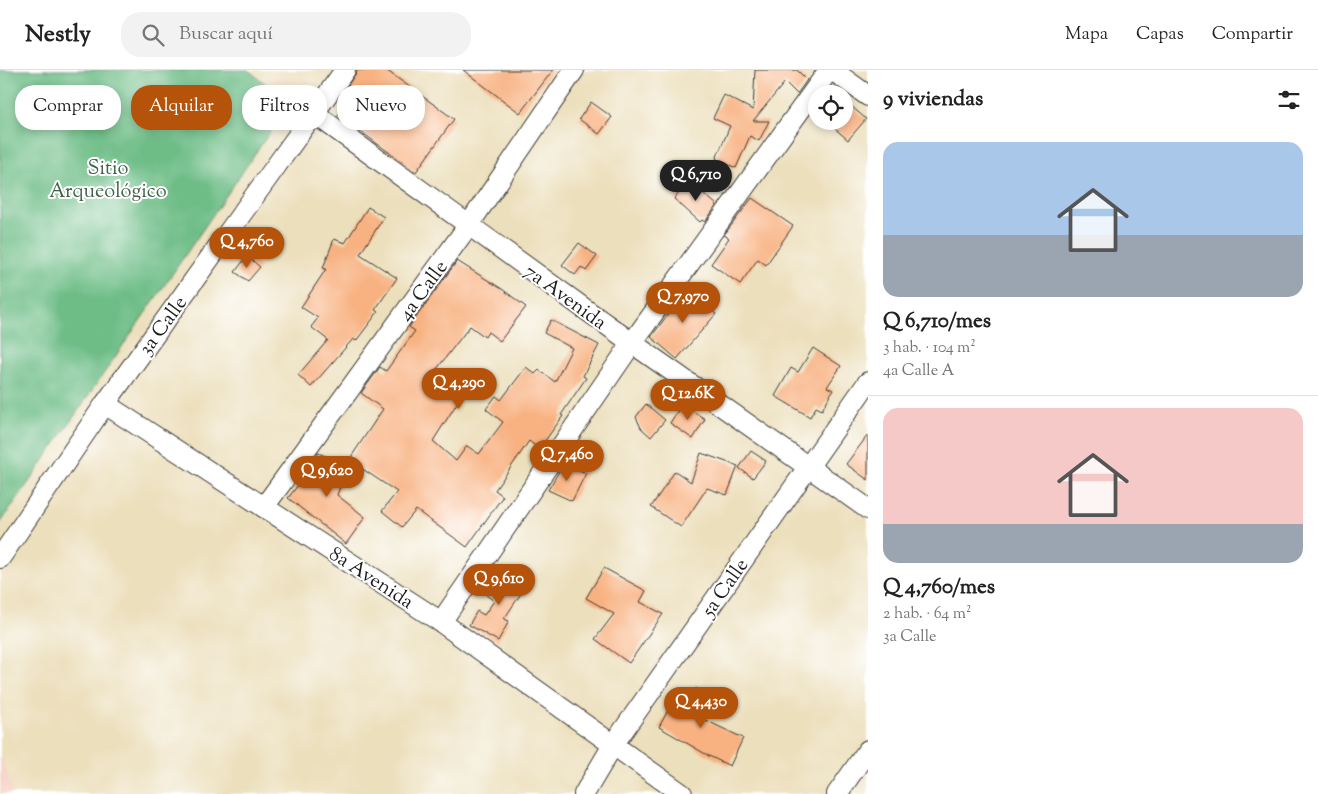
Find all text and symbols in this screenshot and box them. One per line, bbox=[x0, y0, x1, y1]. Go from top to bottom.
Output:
search box bbox=[121, 12, 471, 57]
text: Nestly bbox=[25, 18, 91, 52]
icon: search bbox=[139, 21, 167, 49]
text: Buscar aquí bbox=[179, 21, 273, 48]
text: Mapa bbox=[1065, 22, 1108, 48]
text: Capas bbox=[1136, 22, 1184, 48]
text: Compartir bbox=[1212, 22, 1293, 48]
chip: Comprar bbox=[15, 85, 121, 130]
chip: Alquilar bbox=[131, 85, 232, 130]
chip: Filtros bbox=[242, 85, 327, 130]
chip: Nuevo bbox=[337, 85, 425, 130]
map controls bbox=[808, 85, 853, 130]
button: locate bbox=[808, 85, 853, 130]
text: 9 viviendas bbox=[883, 85, 983, 115]
icon: filters bbox=[1275, 86, 1303, 114]
park label: Sitio Arqueológico bbox=[49, 155, 167, 207]
pin: Q 6,710 bbox=[650, 160, 742, 202]
text: Q 6,710 bbox=[671, 164, 721, 187]
icon: home bbox=[1048, 175, 1138, 265]
pin: Q 4,760 bbox=[201, 226, 293, 269]
text: Q 4,760 bbox=[220, 231, 274, 254]
street label: 4a Calle bbox=[392, 255, 456, 328]
street label: 7a Avenida bbox=[517, 258, 612, 338]
pin: Q 7,970 bbox=[637, 282, 729, 324]
text: Q 7,970 bbox=[657, 286, 709, 309]
street label: 3a Calle bbox=[133, 291, 195, 362]
text: Q 6,710/mes bbox=[883, 307, 991, 337]
text: 3 hab. · 104 m² bbox=[883, 337, 976, 360]
text: 4a Calle A bbox=[883, 360, 955, 383]
pin: Q 4,290 bbox=[413, 368, 505, 410]
text: Q 4,290 bbox=[433, 372, 485, 395]
pin: Q 12.6K bbox=[642, 378, 734, 421]
text: Q 12.6K bbox=[661, 383, 715, 406]
pin: Q 7,460 bbox=[521, 440, 613, 482]
icon: home bbox=[1048, 440, 1138, 530]
text: Q 7,460 bbox=[541, 444, 593, 467]
pin: Q 9,620 bbox=[281, 456, 373, 498]
text: Q 9,620 bbox=[301, 460, 353, 483]
street label: 8a Avenida bbox=[323, 541, 419, 617]
street label: 5a Calle bbox=[695, 553, 757, 624]
pin: Q 9,610 bbox=[453, 564, 545, 606]
text: Q 9,610 bbox=[474, 568, 524, 591]
text: Q 4,760/mes bbox=[883, 573, 995, 603]
text: 2 hab. · 64 m² bbox=[883, 603, 971, 626]
text: 3a Calle bbox=[883, 626, 937, 649]
pin: Q 4,430 bbox=[655, 686, 747, 729]
text: Q 4,430 bbox=[675, 691, 727, 714]

